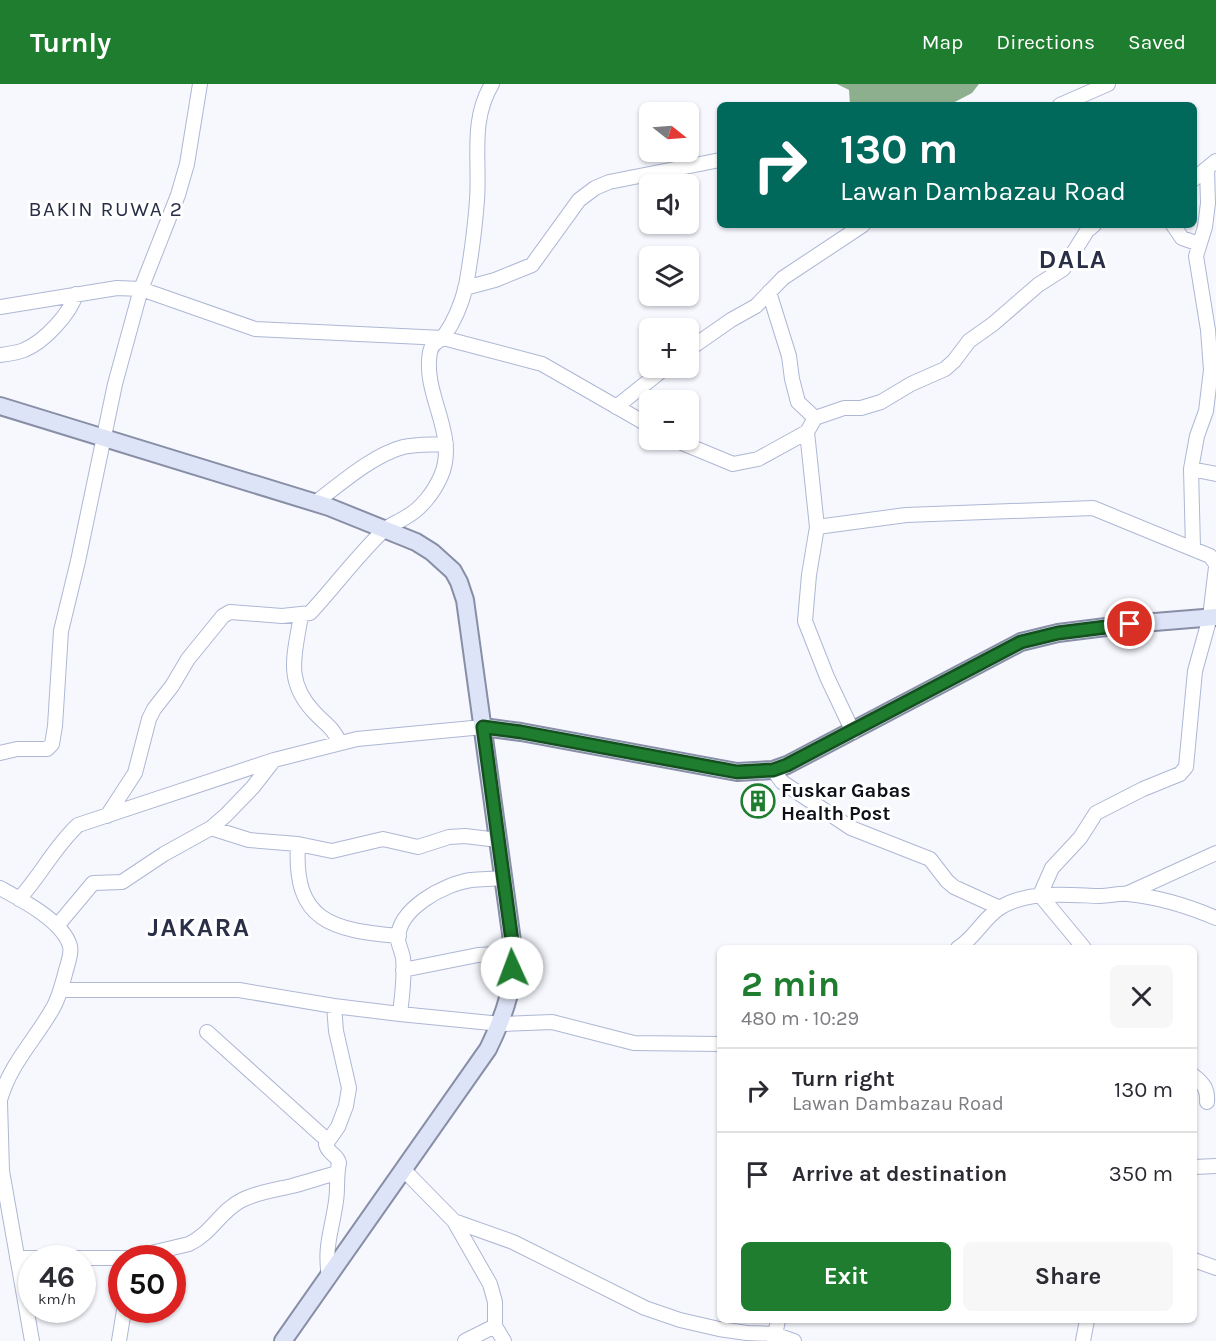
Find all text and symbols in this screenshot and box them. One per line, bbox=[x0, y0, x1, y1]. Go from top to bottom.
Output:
text: Turnly bbox=[30, 26, 111, 59]
text: Map bbox=[922, 30, 963, 54]
text: Directions bbox=[996, 30, 1095, 54]
text: Saved bbox=[1128, 30, 1186, 54]
north arrow bbox=[639, 102, 699, 162]
map controls bbox=[639, 102, 699, 450]
text: 130 m bbox=[840, 124, 958, 174]
icon: right bbox=[741, 126, 819, 204]
button: sound bbox=[639, 174, 699, 234]
text: Lawan Dambazau Road bbox=[840, 175, 1126, 207]
district label: BAKIN RUWA 2 bbox=[28, 197, 184, 221]
district label: DALA bbox=[1038, 244, 1108, 275]
button: layers bbox=[639, 246, 699, 306]
button: + bbox=[639, 318, 699, 378]
button: − bbox=[639, 390, 699, 450]
pin bbox=[1104, 598, 1155, 649]
icon: arrive bbox=[1113, 607, 1146, 640]
place label: Fuskar Gabas Health Post bbox=[781, 779, 911, 825]
building icon: Fuskar Gabas Health Post bbox=[740, 783, 776, 819]
district label: JAKARA bbox=[147, 912, 251, 943]
position arrow bbox=[480, 936, 544, 1000]
text: 2 min bbox=[741, 963, 840, 1005]
button: close bbox=[1110, 965, 1173, 1028]
text: 480 m · 10:29 bbox=[741, 1007, 859, 1030]
text: Turn right bbox=[792, 1066, 895, 1092]
icon: right bbox=[741, 1074, 774, 1107]
text: 130 m bbox=[1114, 1077, 1173, 1103]
text: Lawan Dambazau Road bbox=[792, 1092, 1004, 1115]
icon: arrive bbox=[741, 1158, 774, 1191]
text: Arrive at destination bbox=[792, 1161, 1007, 1187]
text: 350 m bbox=[1109, 1161, 1173, 1187]
button: Exit bbox=[741, 1242, 951, 1311]
button: Share bbox=[963, 1242, 1173, 1311]
speed limit sign: 50 bbox=[108, 1245, 186, 1323]
text: 46 bbox=[39, 1259, 75, 1295]
text: km/h bbox=[38, 1290, 76, 1308]

